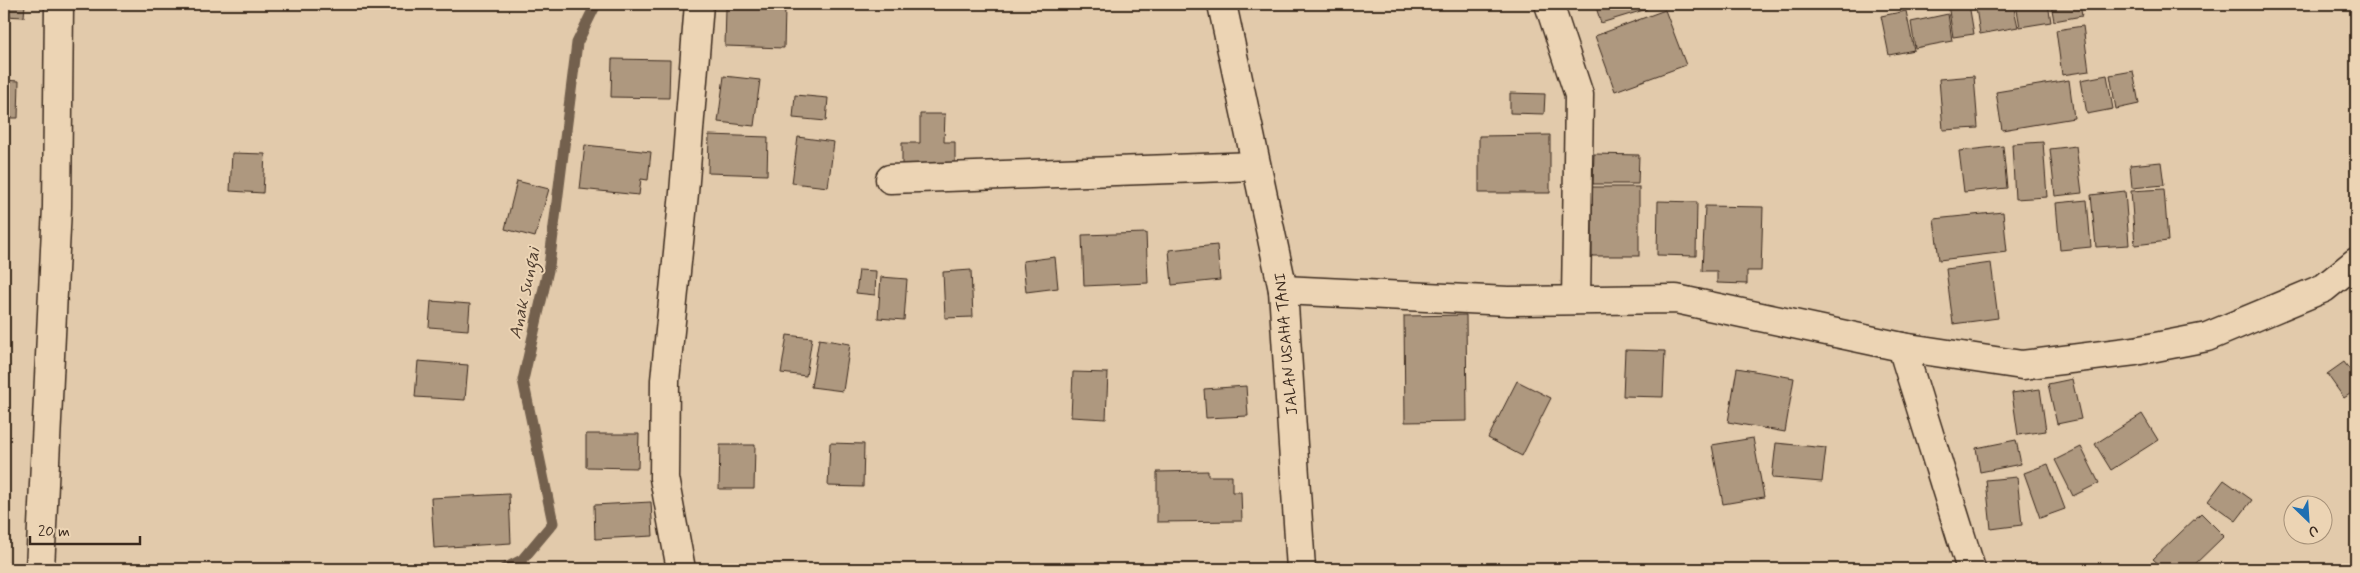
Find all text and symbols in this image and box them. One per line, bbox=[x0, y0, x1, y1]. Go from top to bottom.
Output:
water label: Anak sungai bbox=[504, 243, 549, 342]
street label: JALAN USAHA TANI bbox=[1270, 272, 1303, 416]
north arrow bbox=[2282, 496, 2332, 546]
scale bar bbox=[30, 513, 140, 545]
text: U bbox=[2305, 521, 2321, 541]
text: 20 m bbox=[38, 522, 70, 542]

